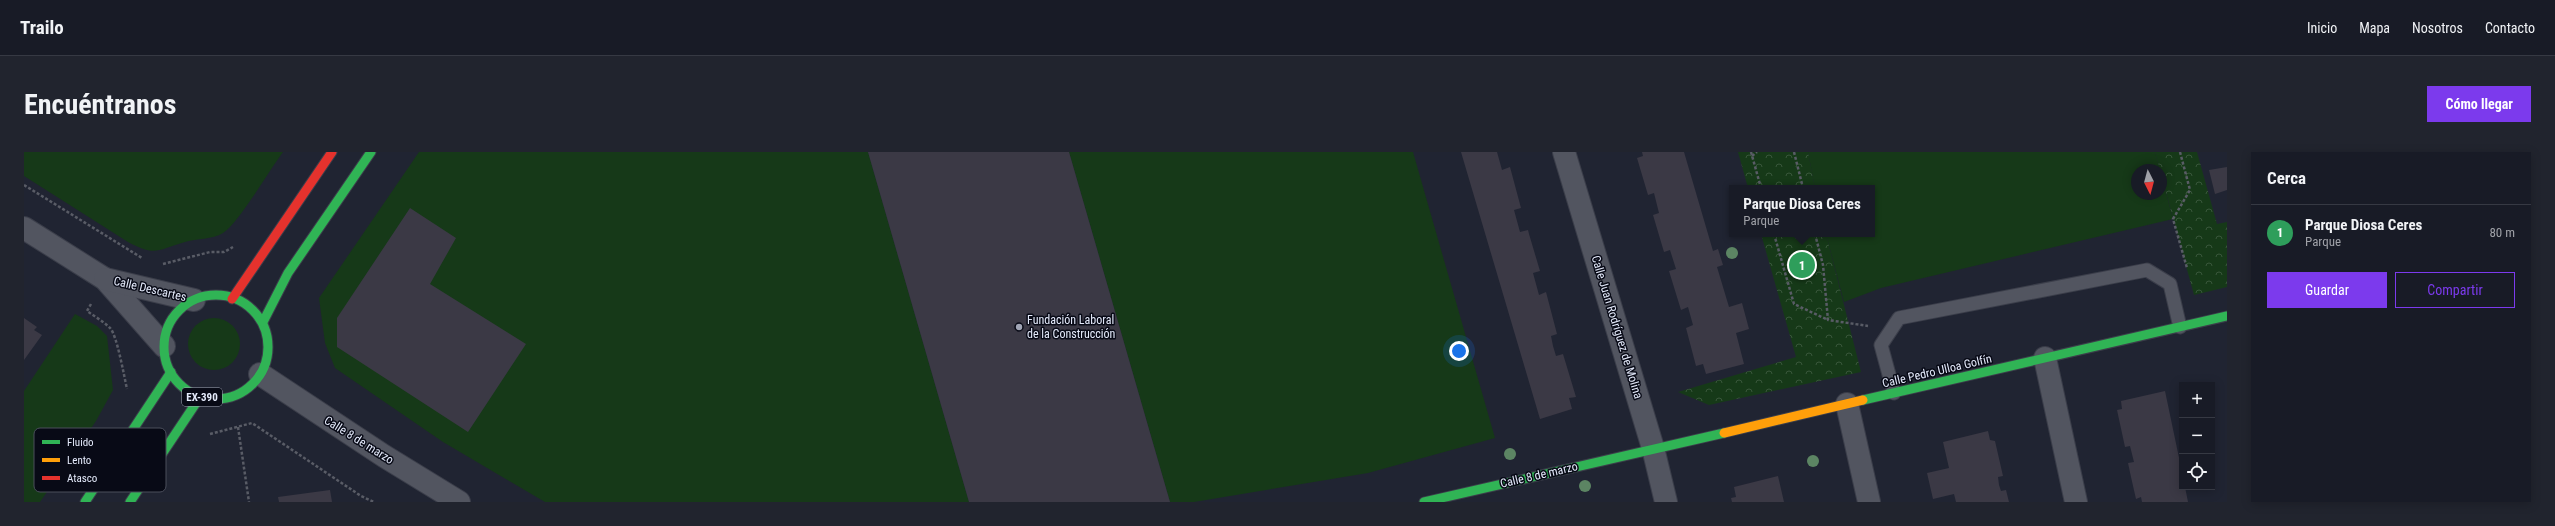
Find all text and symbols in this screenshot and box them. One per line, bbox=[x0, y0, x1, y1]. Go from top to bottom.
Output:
text: Trailo bbox=[20, 16, 64, 39]
text: Inicio bbox=[2307, 20, 2337, 36]
text: Mapa bbox=[2359, 20, 2390, 36]
text: Nosotros bbox=[2412, 20, 2463, 36]
text: Contacto bbox=[2485, 20, 2535, 36]
button: Cómo llegar bbox=[2427, 86, 2531, 122]
text: Encuéntranos bbox=[24, 88, 176, 121]
north arrow bbox=[2131, 164, 2167, 200]
text: Cerca bbox=[2267, 168, 2306, 188]
popup bbox=[1729, 185, 1875, 237]
text: Parque Diosa Ceres bbox=[1743, 195, 1861, 213]
text: Parque bbox=[1743, 213, 1779, 228]
text: Parque Diosa Ceres bbox=[2305, 216, 2422, 234]
text: 1 bbox=[2277, 225, 2283, 240]
text: 80 m bbox=[2489, 225, 2515, 240]
text: Parque bbox=[2305, 234, 2341, 249]
pin: 1 bbox=[1789, 250, 1815, 280]
street label: Calle Juan Rodríguez de Molina bbox=[1589, 254, 1646, 401]
button: Guardar bbox=[2267, 272, 2387, 308]
button: Compartir bbox=[2395, 272, 2515, 308]
street label: Calle Descartes bbox=[112, 274, 188, 304]
place label: Fundación Laboral de la Construcción bbox=[1027, 313, 1116, 341]
marker: Fundación Laboral de la Construcción bbox=[1014, 322, 1024, 332]
your location bbox=[1449, 341, 1469, 361]
street label: Calle Pedro Ulloa Golfín bbox=[1881, 352, 1993, 390]
map controls bbox=[2179, 382, 2215, 490]
button: + bbox=[2179, 382, 2215, 418]
road number: EX-390 bbox=[182, 388, 222, 406]
street label: Calle 8 de marzo bbox=[322, 413, 396, 467]
button: − bbox=[2179, 418, 2215, 454]
legend bbox=[34, 428, 166, 492]
text: Fluido bbox=[67, 436, 94, 449]
text: Lento bbox=[67, 454, 92, 467]
button: locate bbox=[2179, 454, 2215, 490]
street label: Calle 8 de marzo bbox=[1499, 459, 1579, 491]
text: Atasco bbox=[67, 472, 98, 485]

